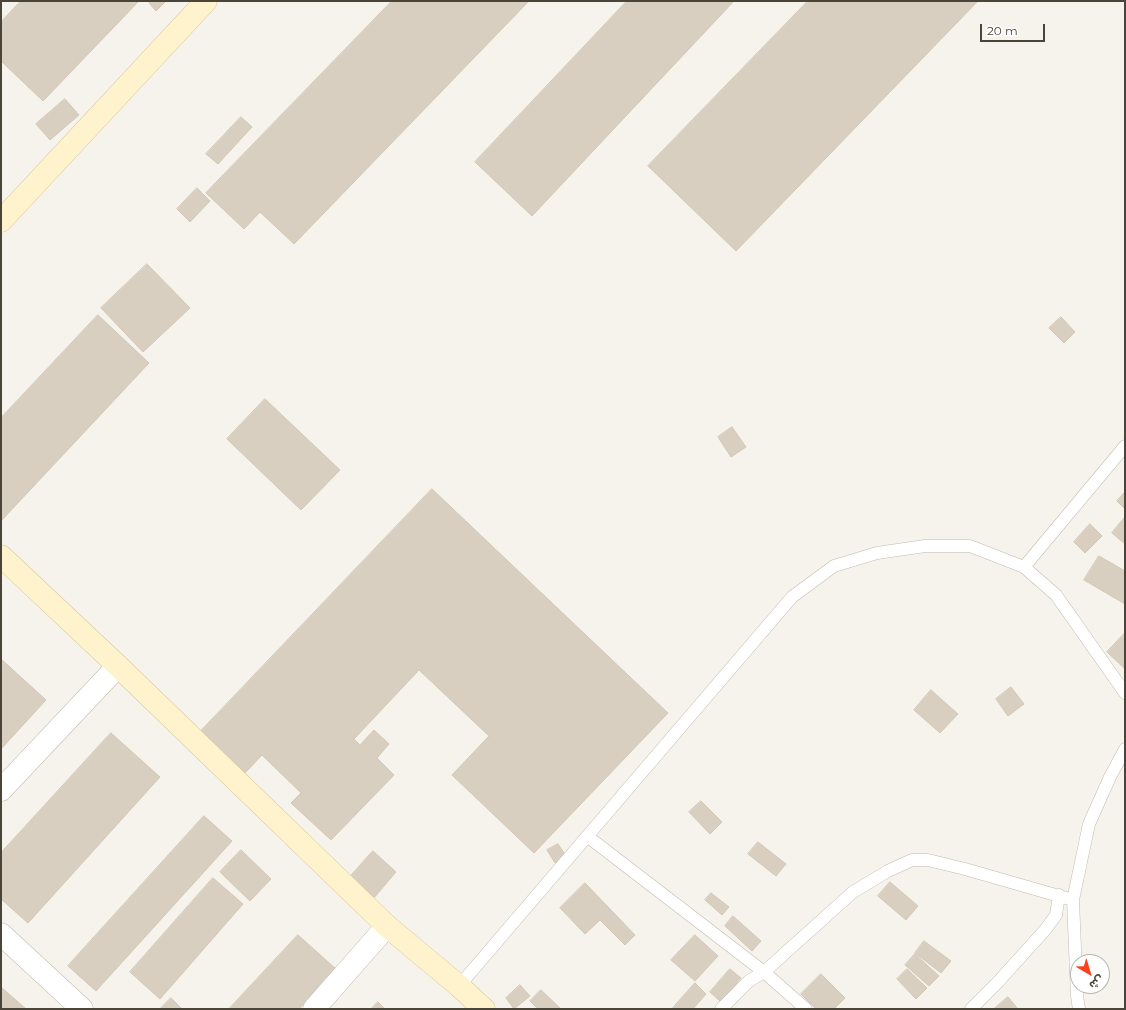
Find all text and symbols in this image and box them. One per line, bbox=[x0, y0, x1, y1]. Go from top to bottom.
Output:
scale bar bbox=[982, 16, 1047, 42]
text: 20 m bbox=[987, 23, 1018, 38]
north arrow bbox=[1070, 954, 1110, 994]
text: ش bbox=[1087, 973, 1107, 993]

